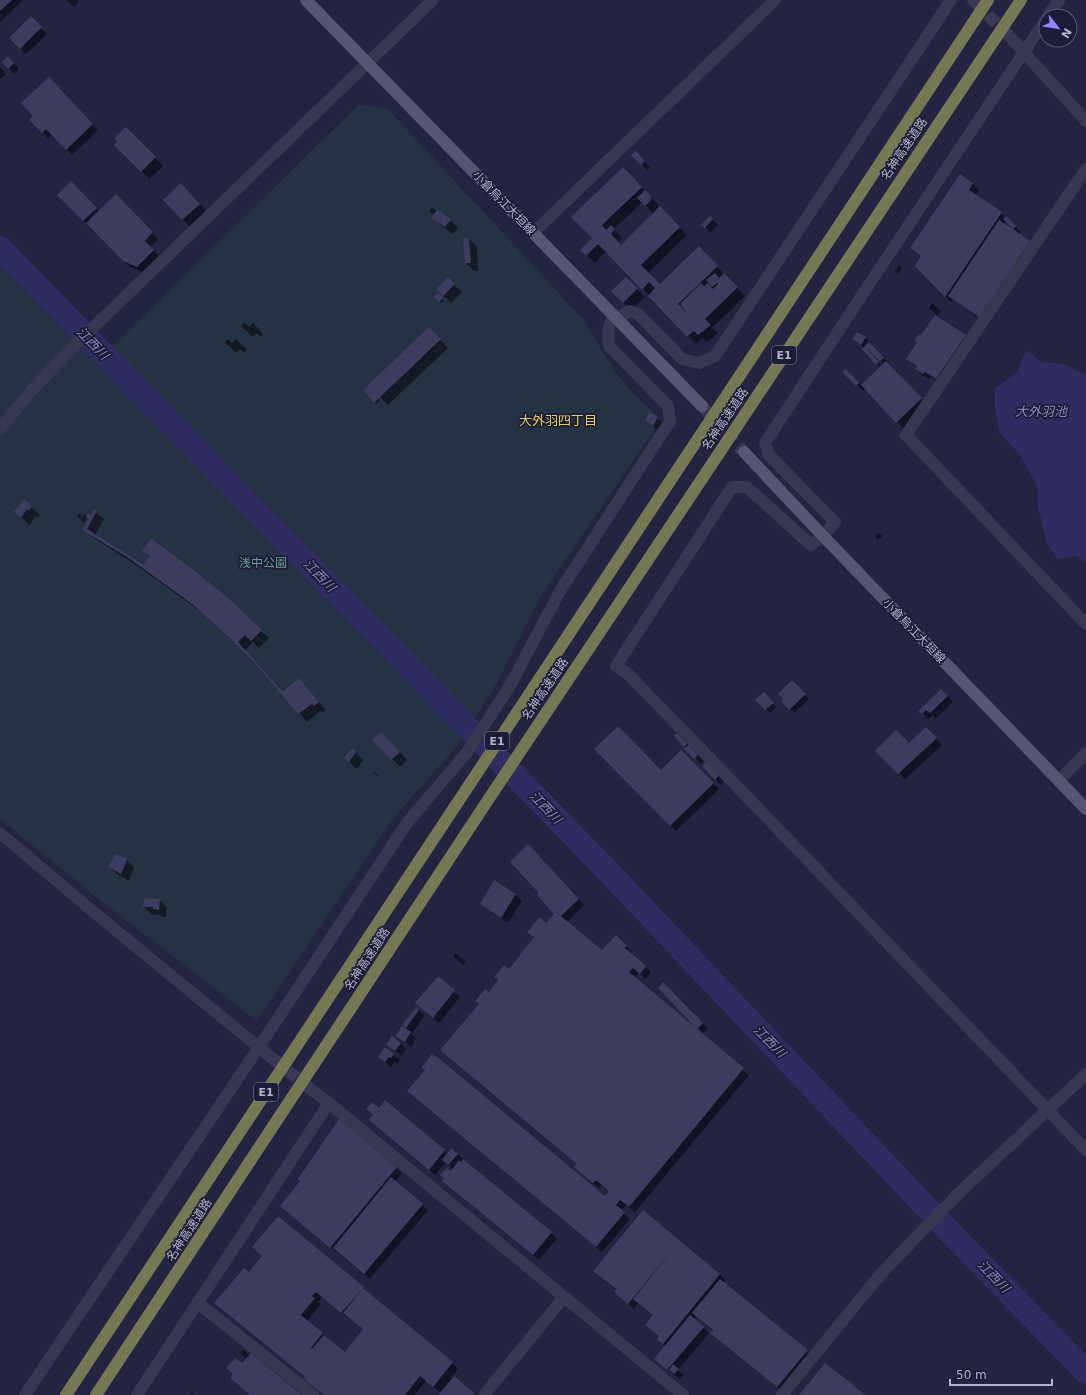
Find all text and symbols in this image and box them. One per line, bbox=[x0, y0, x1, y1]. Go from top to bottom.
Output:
north arrow bbox=[1038, 8, 1078, 48]
text: N bbox=[1058, 26, 1074, 40]
street label: 名神高速道路 bbox=[878, 115, 930, 183]
street label: 小倉烏江大垣線 bbox=[470, 168, 538, 238]
water label: 江西川 bbox=[74, 324, 113, 364]
road number: E1 bbox=[772, 346, 796, 364]
street label: 名神高速道路 bbox=[699, 385, 751, 453]
water label: 大外羽池 bbox=[1015, 404, 1069, 419]
district label: 大外羽四丁目 bbox=[519, 413, 597, 428]
park label: 浅中公園 bbox=[239, 556, 287, 570]
water label: 江西川 bbox=[301, 556, 340, 596]
street label: 小倉烏江大垣線 bbox=[880, 596, 948, 666]
street label: 名神高速道路 bbox=[519, 655, 571, 723]
road number: E1 bbox=[485, 732, 509, 750]
water label: 江西川 bbox=[527, 788, 566, 828]
street label: 名神高速道路 bbox=[342, 925, 392, 993]
water label: 江西川 bbox=[751, 1022, 790, 1062]
road number: E1 bbox=[254, 1083, 278, 1101]
street label: 名神高速道路 bbox=[164, 1196, 214, 1264]
water label: 江西川 bbox=[975, 1257, 1014, 1297]
scale bar bbox=[950, 1361, 1052, 1387]
text: 50 m bbox=[956, 1368, 987, 1382]

